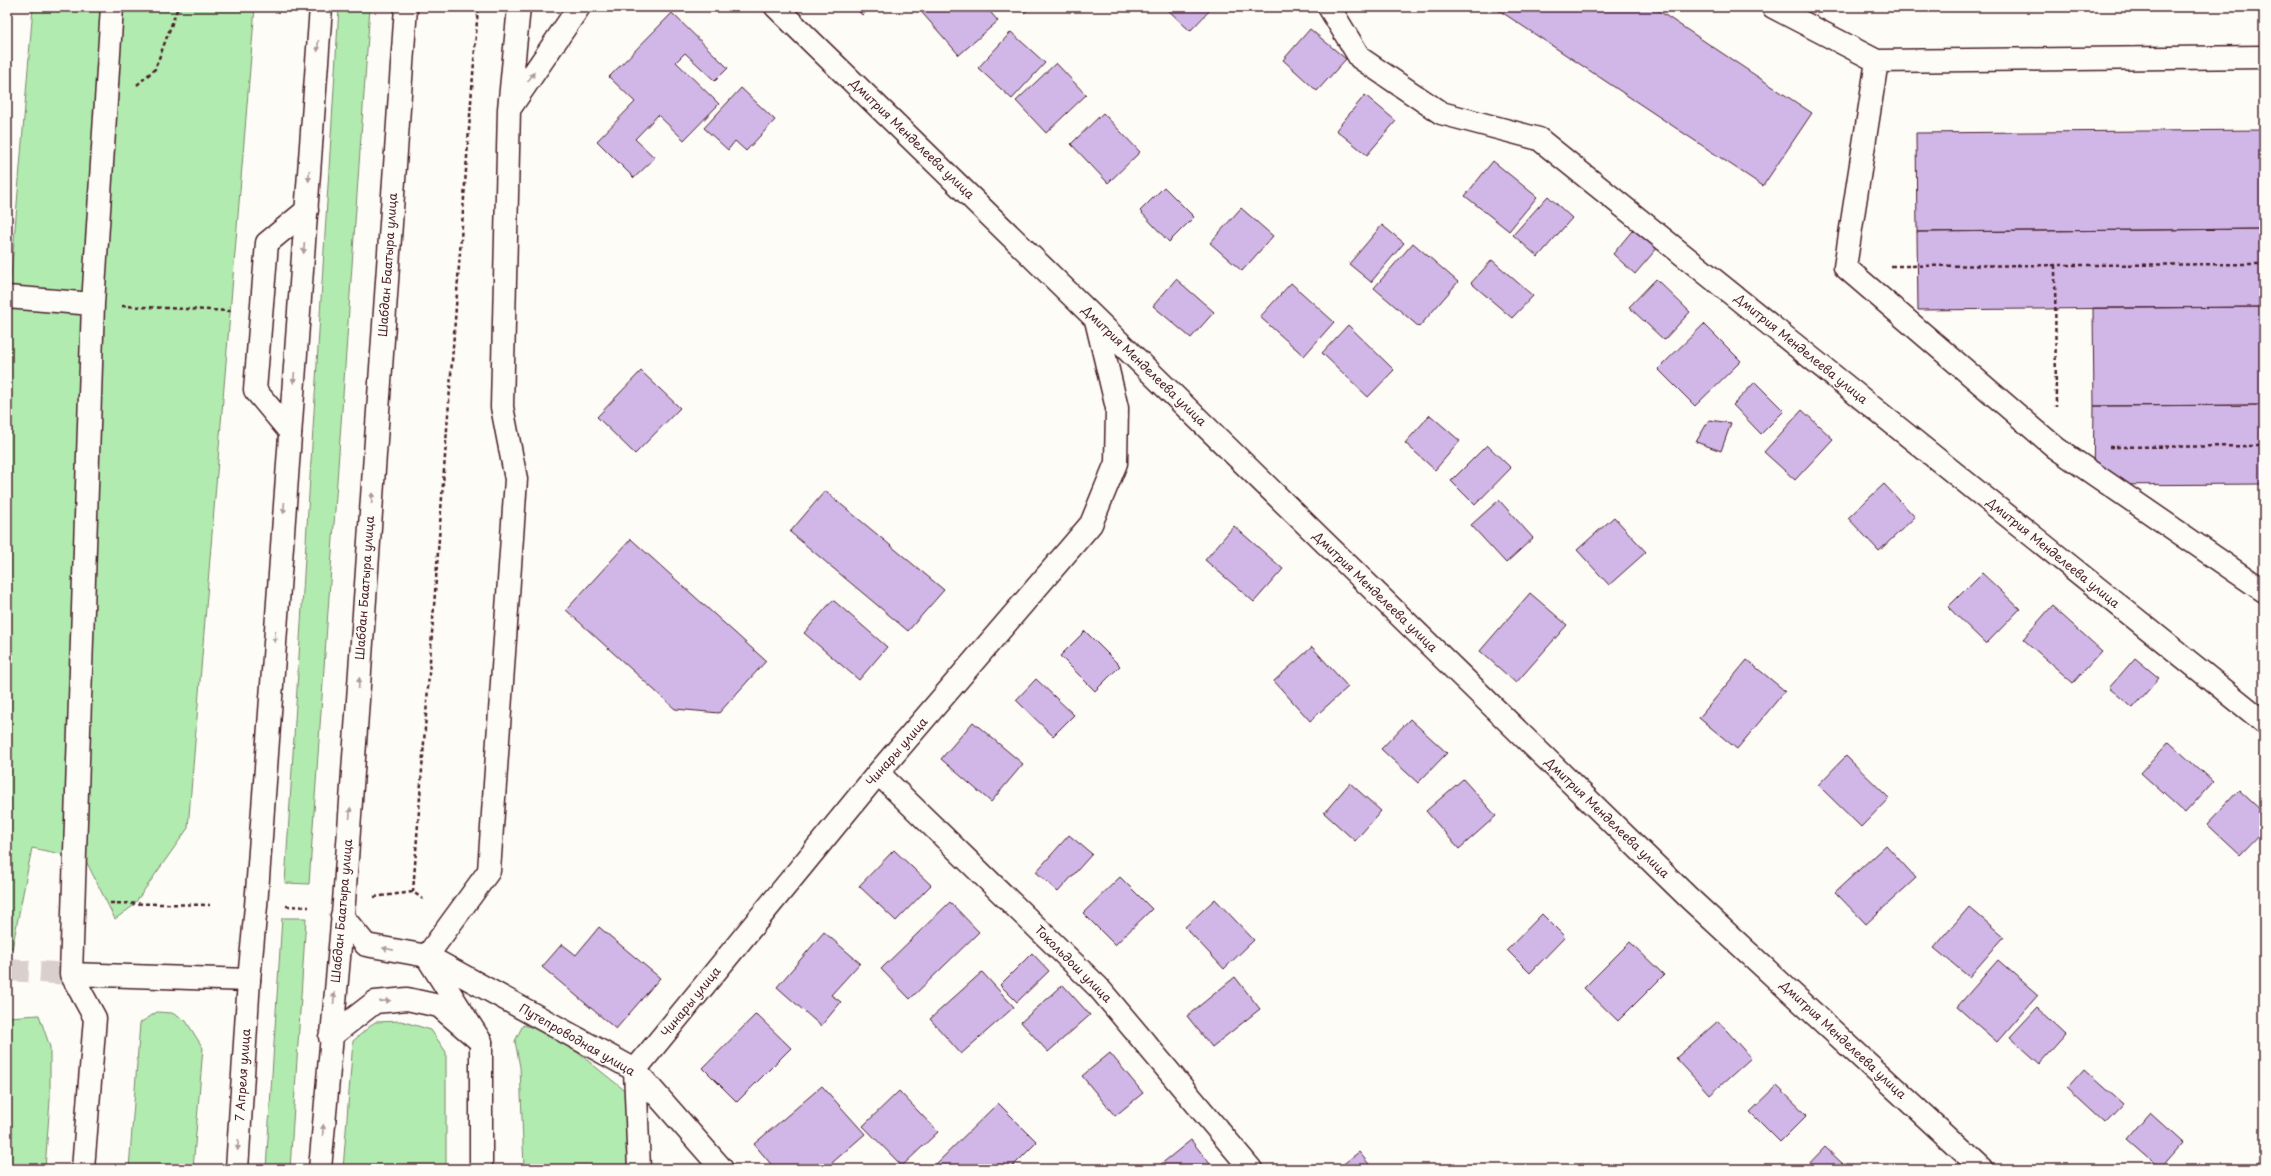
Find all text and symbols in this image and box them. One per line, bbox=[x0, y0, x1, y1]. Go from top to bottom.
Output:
one-way arrow bbox=[315, 40, 322, 52]
one-way arrow bbox=[527, 71, 535, 82]
street label: Дмитрия Менделеева улица bbox=[846, 73, 979, 203]
one-way arrow bbox=[306, 170, 313, 182]
street label: Шабдан Баатыра улица bbox=[373, 192, 401, 338]
one-way arrow bbox=[300, 242, 307, 254]
street label: Дмитрия Менделеева улица bbox=[1730, 288, 1872, 408]
street label: Дмитрия Менделеева улица bbox=[1078, 300, 1211, 430]
one-way arrow bbox=[290, 372, 297, 384]
one-way arrow bbox=[368, 492, 375, 504]
street label: Дмитрия Менделеева улица bbox=[1982, 492, 2124, 612]
one-way arrow bbox=[281, 502, 288, 514]
street label: Шабдан Баатыра улица bbox=[350, 515, 378, 661]
street label: Дмитрия Менделеева улица bbox=[1309, 526, 1442, 656]
one-way arrow bbox=[272, 631, 279, 643]
one-way arrow bbox=[355, 677, 362, 689]
street label: Чинары улица bbox=[861, 713, 932, 790]
street label: Дмитрия Менделеева улица bbox=[1541, 752, 1674, 882]
one-way arrow bbox=[346, 807, 353, 819]
street label: Шабдан Баатыра улица bbox=[326, 838, 356, 984]
street label: Токольдош улица bbox=[1031, 921, 1117, 1006]
one-way arrow bbox=[382, 946, 395, 952]
street label: Чинары улица bbox=[656, 962, 725, 1040]
street label: Дмитрия Менделеева улица bbox=[1776, 975, 1911, 1103]
one-way arrow bbox=[331, 992, 337, 1004]
one-way arrow bbox=[379, 997, 391, 1004]
street label: Путепроводная улица bbox=[516, 999, 639, 1080]
street label: 7 Апреля улица bbox=[230, 1028, 254, 1122]
one-way arrow bbox=[320, 1124, 327, 1136]
one-way arrow bbox=[235, 1139, 242, 1151]

